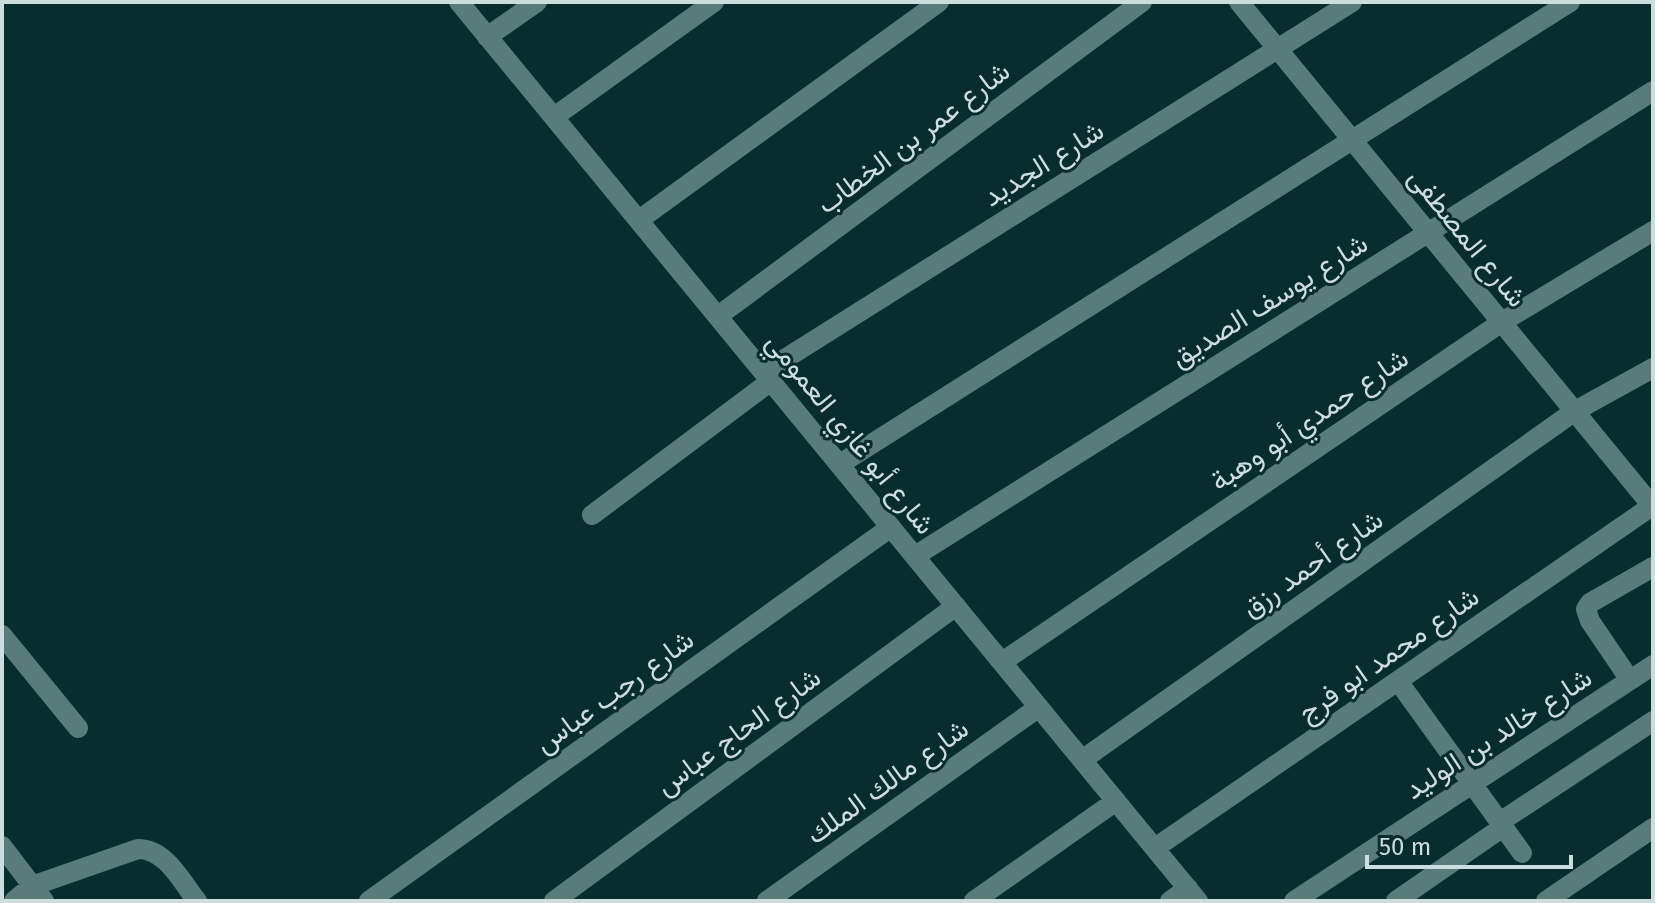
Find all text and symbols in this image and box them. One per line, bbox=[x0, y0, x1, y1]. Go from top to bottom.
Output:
street label: شارع عمر بن الخطاب bbox=[810, 54, 1017, 222]
street label: شارع الجديد bbox=[977, 113, 1111, 215]
street label: شارع المصطفى bbox=[1400, 161, 1534, 315]
street label: شارع يوسف الصديق bbox=[1165, 227, 1375, 376]
street label: شارع أبو غازي العمومي bbox=[755, 326, 942, 545]
street label: شارع حمدي أبو وهبة bbox=[1204, 341, 1418, 503]
street label: شارع أحمد رزق bbox=[1235, 503, 1390, 626]
street label: شارع محمد ابو فرج bbox=[1292, 580, 1486, 731]
street label: شارع رجب عباس bbox=[529, 623, 701, 762]
street label: شارع الحاج عباس bbox=[649, 661, 828, 804]
street label: شارع خالد بن الوليد bbox=[1399, 661, 1599, 808]
street label: شارع مالك الملك bbox=[800, 712, 976, 853]
scale bar bbox=[1367, 819, 1571, 869]
text: 50 m bbox=[1379, 833, 1431, 861]

